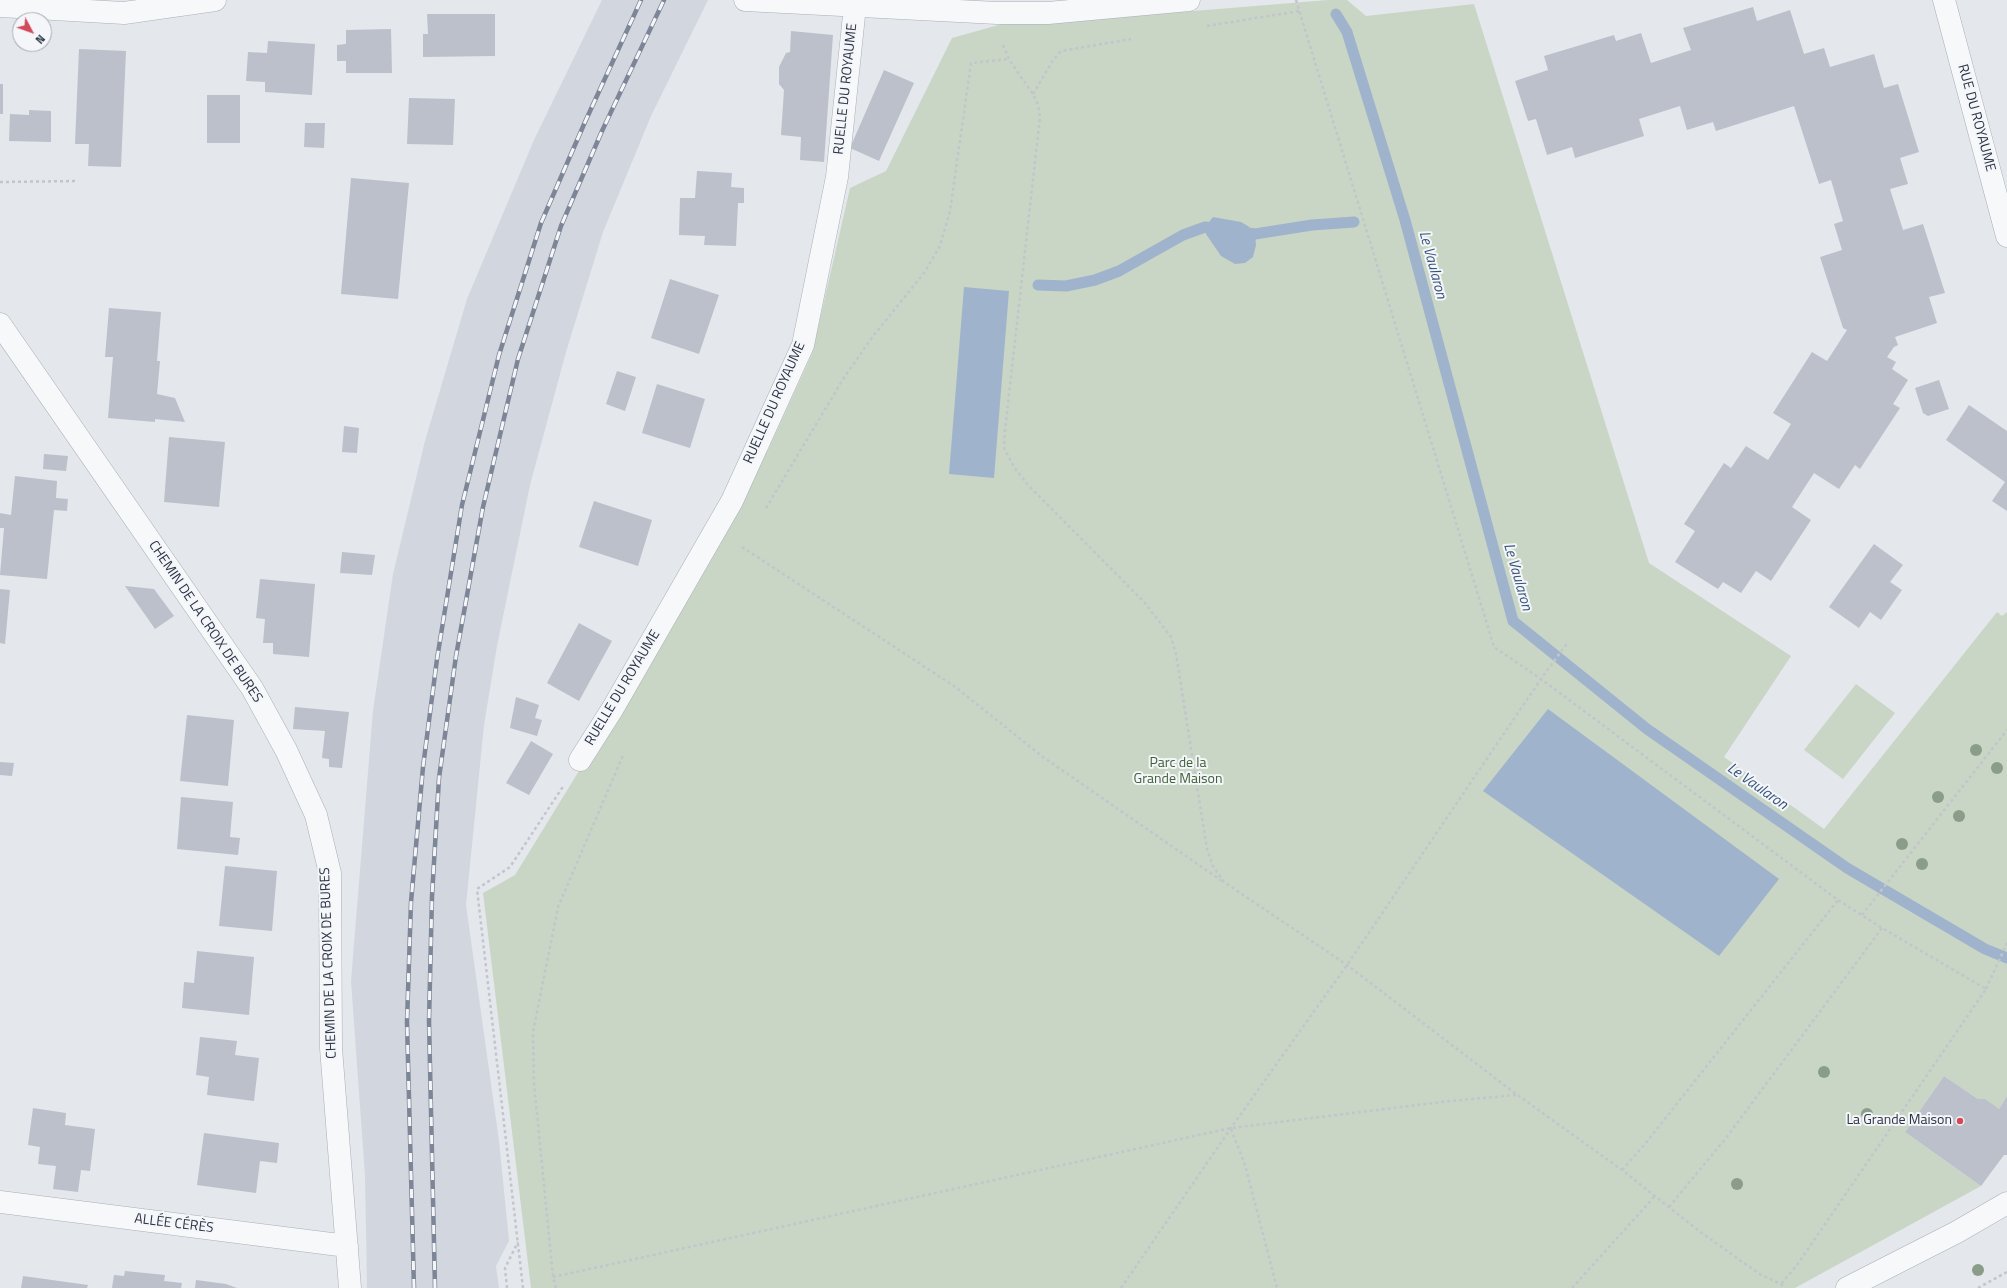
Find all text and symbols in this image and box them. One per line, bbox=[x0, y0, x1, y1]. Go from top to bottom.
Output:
north arrow bbox=[12, 12, 52, 52]
street label: RUELLE DU ROYAUME bbox=[831, 23, 861, 155]
text: N bbox=[32, 31, 49, 47]
street label: RUE DU ROYAUME bbox=[1954, 62, 1998, 174]
water label: Le Vaularon bbox=[1414, 229, 1450, 301]
street label: RUELLE DU ROYAUME bbox=[741, 339, 809, 467]
street label: CHEMIN DE LA CROIX DE BURES bbox=[144, 538, 266, 706]
water label: Le Vaularon bbox=[1499, 541, 1535, 613]
street label: RUELLE DU ROYAUME bbox=[582, 627, 664, 749]
park label: Parc de la Grande Maison bbox=[1134, 756, 1222, 788]
water label: Le Vaularon bbox=[1723, 760, 1791, 814]
street label: CHEMIN DE LA CROIX DE BURES bbox=[317, 867, 341, 1059]
place label: La Grande Maison bbox=[1846, 1113, 1952, 1129]
marker: La Grande Maison bbox=[1955, 1116, 1965, 1126]
street label: ALLÉE CÉRÈS bbox=[133, 1211, 215, 1237]

